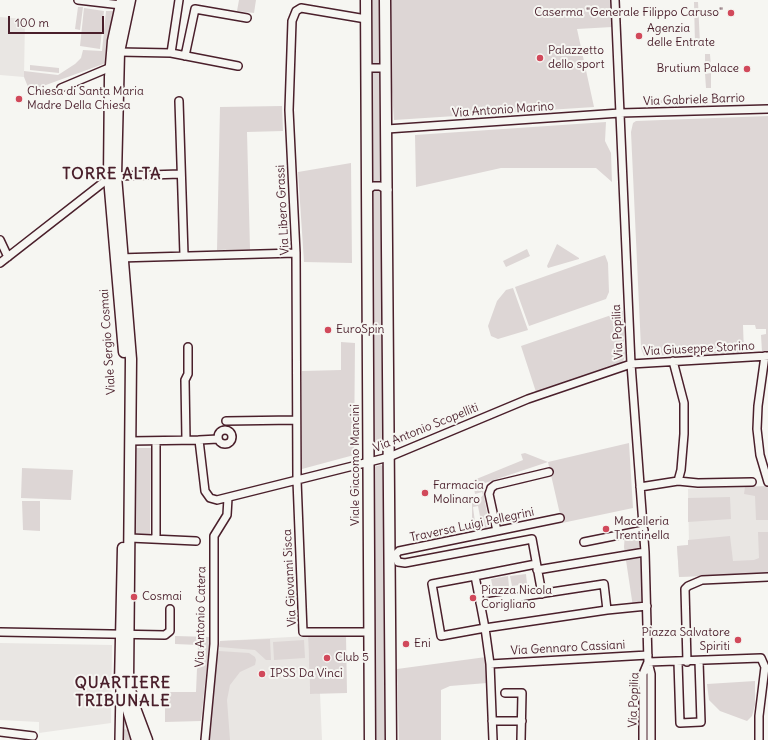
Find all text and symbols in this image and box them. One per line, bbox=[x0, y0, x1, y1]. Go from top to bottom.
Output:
place label: Caserma "Generale Filippo Caruso" bbox=[534, 6, 723, 20]
scale bar bbox=[10, 8, 106, 34]
marker: Caserma "Generale Filippo Caruso" bbox=[726, 8, 736, 18]
text: 100 m bbox=[15, 15, 49, 30]
place label: Agenzia delle Entrate bbox=[647, 22, 715, 50]
marker: Agenzia delle Entrate bbox=[634, 31, 644, 41]
place label: Palazzetto dello sport bbox=[548, 44, 604, 72]
marker: Palazzetto dello sport bbox=[535, 53, 545, 63]
place label: Brutium Palace bbox=[657, 62, 739, 76]
marker: Brutium Palace bbox=[742, 64, 752, 74]
place label: Chiesa di Santa Maria Madre Della Chiesa bbox=[27, 85, 144, 113]
street label: Via Gabriele Barrio bbox=[643, 91, 745, 109]
marker: Chiesa di Santa Maria Madre Della Chiesa bbox=[14, 94, 24, 104]
street label: Via Antonio Marino bbox=[452, 99, 554, 121]
district label: TORRE ALTA bbox=[62, 164, 162, 184]
street label: Via Libero Grassi bbox=[273, 164, 293, 256]
street label: Viale Sergio Cosmai bbox=[97, 289, 119, 395]
street label: Via Popilia bbox=[609, 304, 627, 360]
place label: EuroSpin bbox=[336, 323, 384, 337]
marker: EuroSpin bbox=[323, 325, 333, 335]
street label: Via Giuseppe Storino bbox=[643, 339, 755, 359]
street label: Via Antonio Scopelliti bbox=[371, 400, 481, 456]
street label: Viale Giacomo Mancini bbox=[349, 404, 363, 526]
place label: Farmacia Molinaro bbox=[433, 479, 484, 507]
marker: Farmacia Molinaro bbox=[420, 488, 430, 498]
street label: Traversa Luigi Pellegrini bbox=[409, 505, 535, 545]
place label: Macelleria Trentinella bbox=[614, 515, 670, 543]
marker: Macelleria Trentinella bbox=[601, 524, 611, 534]
street label: Via Giovanni Sisca bbox=[280, 529, 300, 627]
street label: Via Antonio Catera bbox=[193, 566, 209, 668]
place label: Piazza Nicola Corigliano bbox=[481, 584, 552, 612]
place label: Cosmai bbox=[142, 590, 182, 604]
marker: Cosmai bbox=[129, 592, 139, 602]
marker: Piazza Nicola Corigliano bbox=[468, 593, 478, 603]
place label: Piazza Salvatore Spiriti bbox=[642, 626, 730, 654]
marker: Piazza Salvatore Spiriti bbox=[733, 635, 743, 645]
place label: Eni bbox=[414, 637, 431, 651]
street label: Via Gennaro Cassiani bbox=[510, 638, 626, 658]
marker: Eni bbox=[401, 639, 411, 649]
place label: Club 5 bbox=[335, 651, 369, 665]
marker: Club 5 bbox=[322, 653, 332, 663]
place label: IPSS Da Vinci bbox=[270, 667, 343, 681]
marker: IPSS Da Vinci bbox=[257, 669, 267, 679]
street label: Via Popilia bbox=[626, 672, 642, 728]
district label: QUARTIERE TRIBUNALE bbox=[75, 673, 171, 711]

